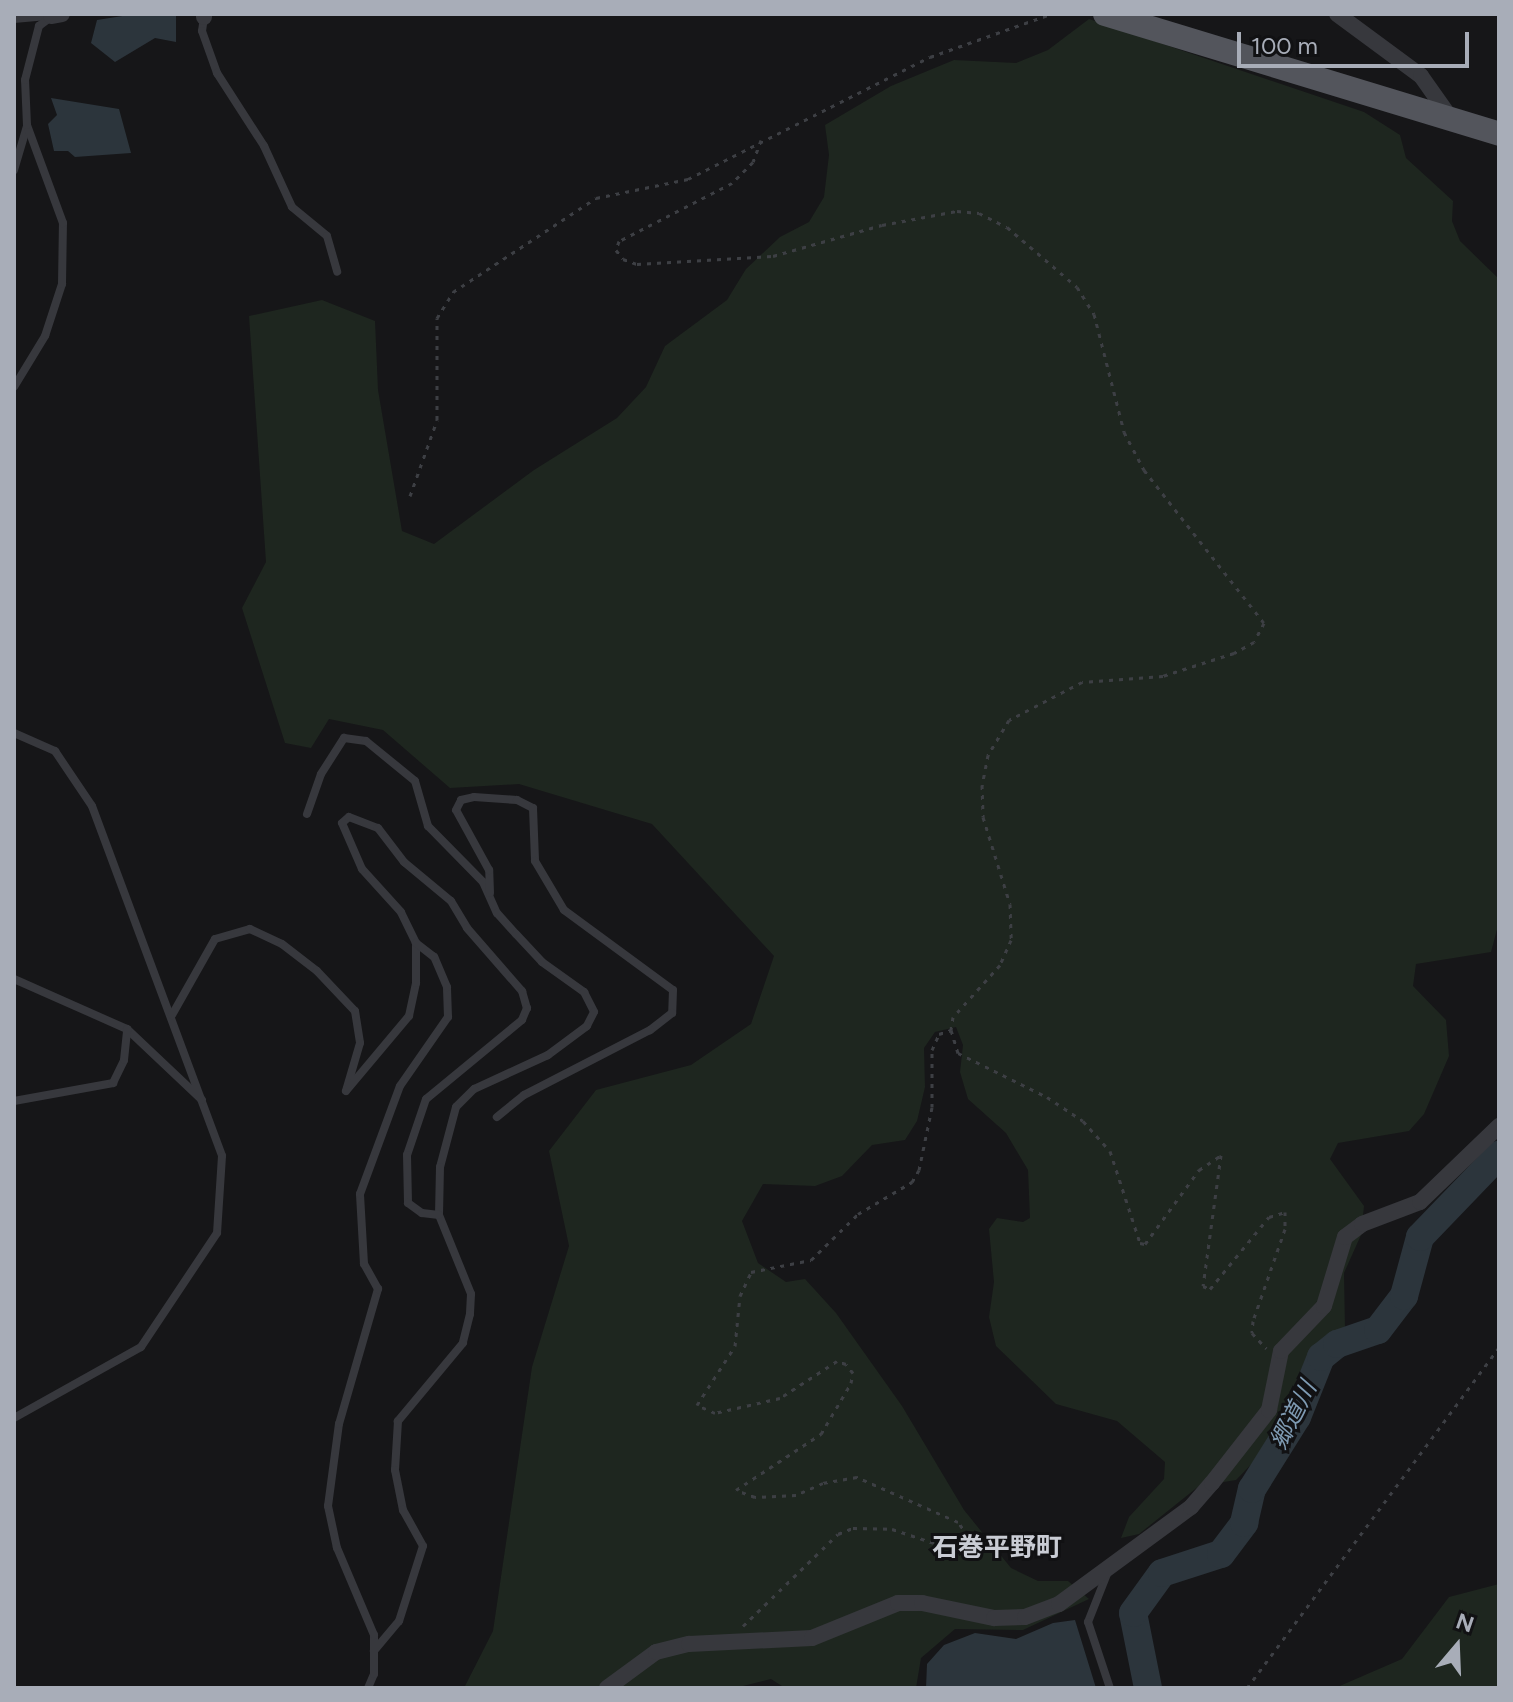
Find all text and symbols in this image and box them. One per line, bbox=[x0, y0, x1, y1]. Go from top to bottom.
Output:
scale bar bbox=[1241, 16, 1473, 66]
text: 100 m bbox=[1251, 31, 1318, 60]
water label: 郷道川 bbox=[1264, 1376, 1322, 1454]
district label: 石巻平野町 bbox=[932, 1532, 1062, 1564]
north arrow bbox=[1417, 1606, 1497, 1686]
text: N bbox=[1453, 1607, 1477, 1638]

